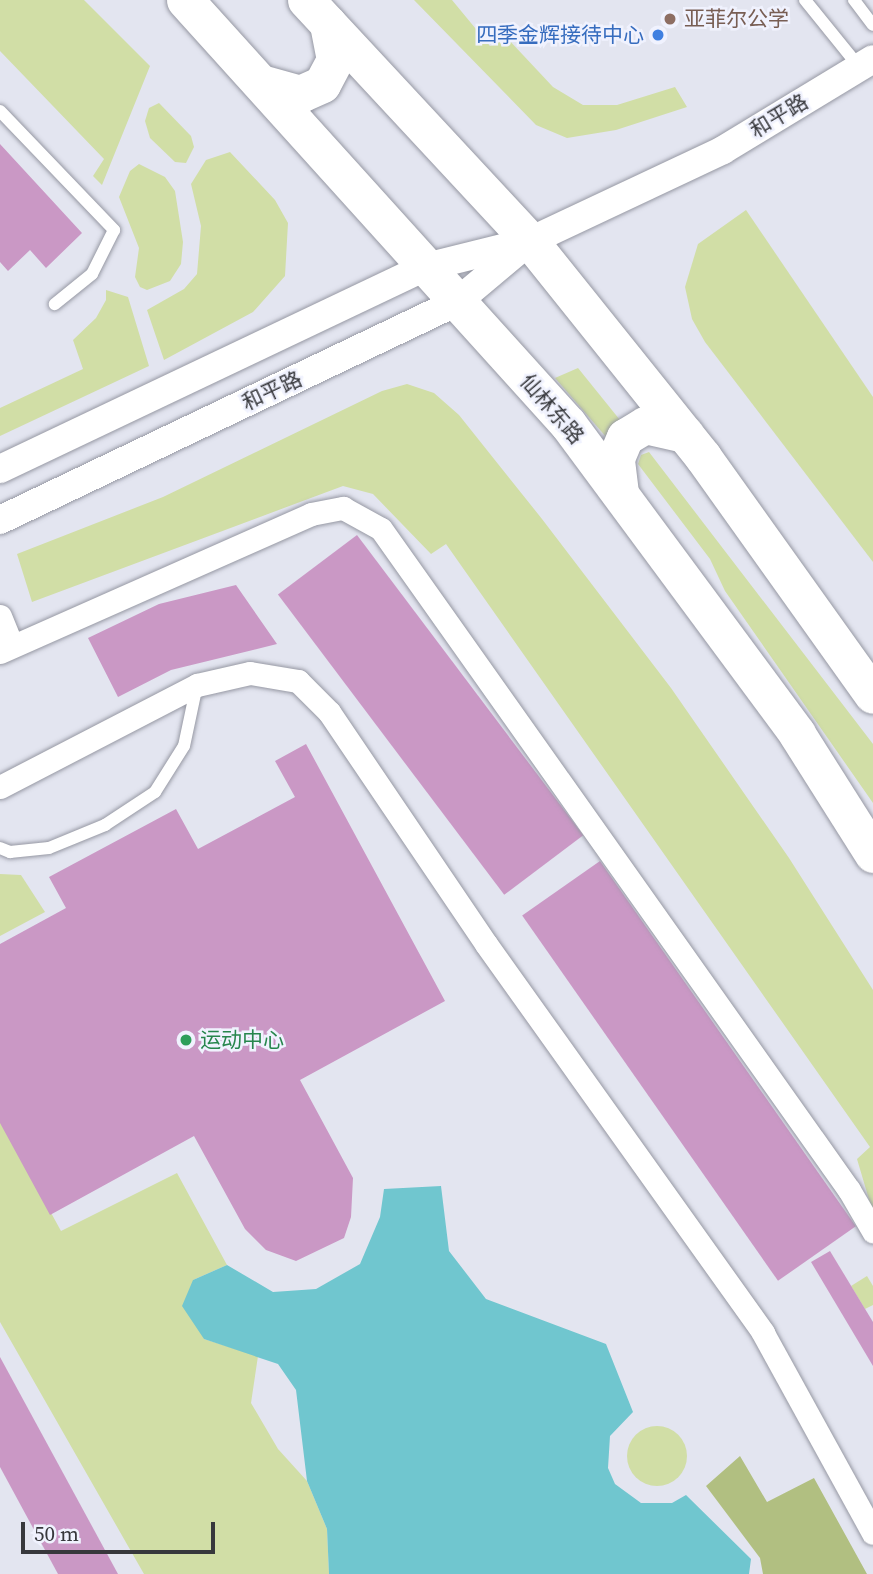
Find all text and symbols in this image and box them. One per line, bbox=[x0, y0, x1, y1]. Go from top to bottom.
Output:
place label: 亚菲尔公学 bbox=[684, 6, 789, 32]
marker: 亚菲尔公学 bbox=[662, 11, 678, 27]
place label: 四季金辉接待中心 bbox=[476, 22, 644, 48]
marker: 四季金辉接待中心 bbox=[650, 27, 666, 43]
street label: 和平路 bbox=[746, 89, 812, 143]
street label: 和平路 bbox=[238, 366, 306, 416]
street label: 仙林东路 bbox=[515, 369, 589, 449]
place label: 运动中心 bbox=[200, 1027, 284, 1053]
marker: 运动中心 bbox=[178, 1032, 194, 1048]
scale bar bbox=[24, 1508, 219, 1552]
text: 50 m bbox=[34, 1519, 79, 1548]

